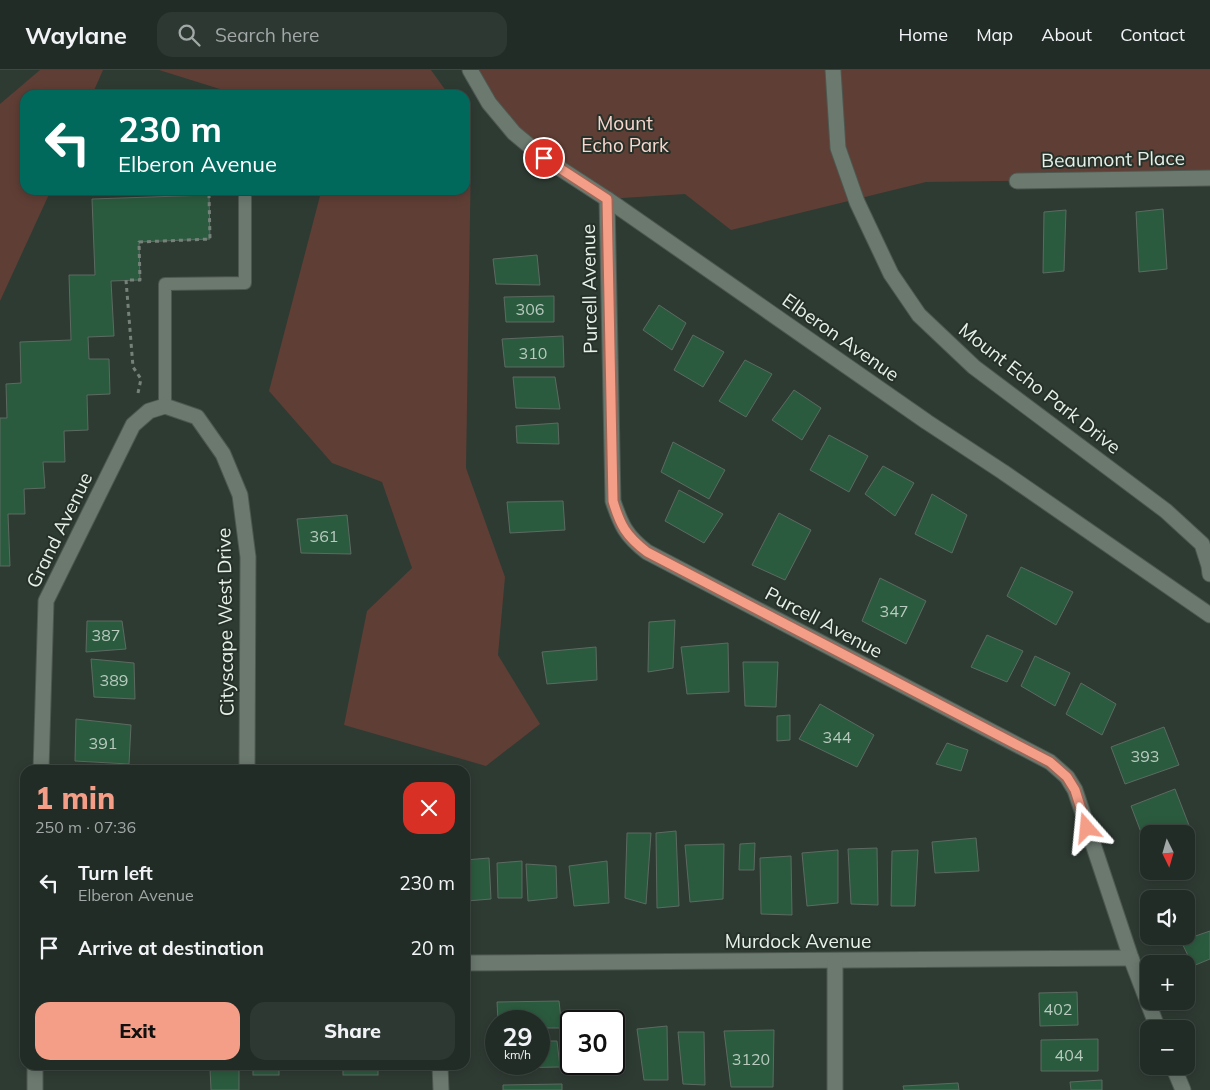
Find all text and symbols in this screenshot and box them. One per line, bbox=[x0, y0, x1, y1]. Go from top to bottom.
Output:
search box bbox=[157, 12, 507, 57]
text: Waylane bbox=[25, 20, 127, 50]
icon: search bbox=[175, 21, 203, 49]
text: Search here bbox=[215, 23, 319, 47]
text: Home bbox=[898, 23, 948, 46]
text: Map bbox=[976, 23, 1013, 46]
text: About bbox=[1041, 23, 1092, 46]
text: Contact bbox=[1120, 23, 1185, 46]
text: 230 m bbox=[118, 107, 222, 151]
icon: left bbox=[35, 110, 100, 175]
park label: Mount Echo Park bbox=[581, 111, 669, 157]
pin bbox=[523, 137, 565, 179]
icon: arrive bbox=[530, 144, 558, 172]
street label: Beaumont Place bbox=[1041, 146, 1185, 172]
text: Elberon Avenue bbox=[118, 150, 277, 178]
street label: Purcell Avenue bbox=[576, 224, 602, 354]
street label: Elberon Avenue bbox=[778, 288, 904, 386]
house number: 306 bbox=[516, 299, 544, 319]
street label: Mount Echo Park Drive bbox=[954, 317, 1126, 459]
house number: 310 bbox=[519, 343, 547, 363]
street label: Grand Avenue bbox=[21, 468, 97, 592]
house number: 361 bbox=[310, 526, 338, 546]
street label: Cityscape West Drive bbox=[211, 528, 239, 716]
street label: Purcell Avenue bbox=[761, 581, 887, 663]
house number: 347 bbox=[880, 601, 908, 621]
house number: 387 bbox=[92, 625, 120, 645]
house number: 389 bbox=[100, 670, 128, 690]
house number: 344 bbox=[823, 727, 852, 747]
house number: 391 bbox=[89, 733, 117, 753]
house number: 393 bbox=[1131, 746, 1159, 766]
text: 1 min bbox=[35, 779, 115, 817]
button: close bbox=[403, 782, 455, 834]
position arrow bbox=[1060, 801, 1112, 853]
text: 250 m · 07:36 bbox=[35, 817, 136, 837]
north arrow bbox=[1140, 825, 1195, 880]
map controls bbox=[1140, 825, 1195, 1075]
text: Turn left bbox=[78, 861, 153, 885]
icon: left bbox=[35, 869, 63, 897]
text: 230 m bbox=[399, 871, 455, 895]
text: Elberon Avenue bbox=[78, 885, 194, 905]
button: sound bbox=[1140, 890, 1195, 945]
street label: Murdock Avenue bbox=[725, 929, 871, 953]
icon: arrive bbox=[35, 934, 63, 962]
text: Arrive at destination bbox=[78, 936, 264, 960]
text: 20 m bbox=[411, 936, 455, 960]
button: + bbox=[1140, 955, 1195, 1010]
house number: 402 bbox=[1044, 999, 1072, 1019]
button: Exit bbox=[35, 1002, 240, 1060]
button: Share bbox=[250, 1002, 455, 1060]
speed limit sign: 30 bbox=[560, 1010, 625, 1075]
button: − bbox=[1140, 1020, 1195, 1075]
text: 29 bbox=[502, 1021, 533, 1052]
house number: 404 bbox=[1055, 1045, 1084, 1065]
text: km/h bbox=[504, 1047, 531, 1062]
house number: 3120 bbox=[732, 1049, 770, 1069]

